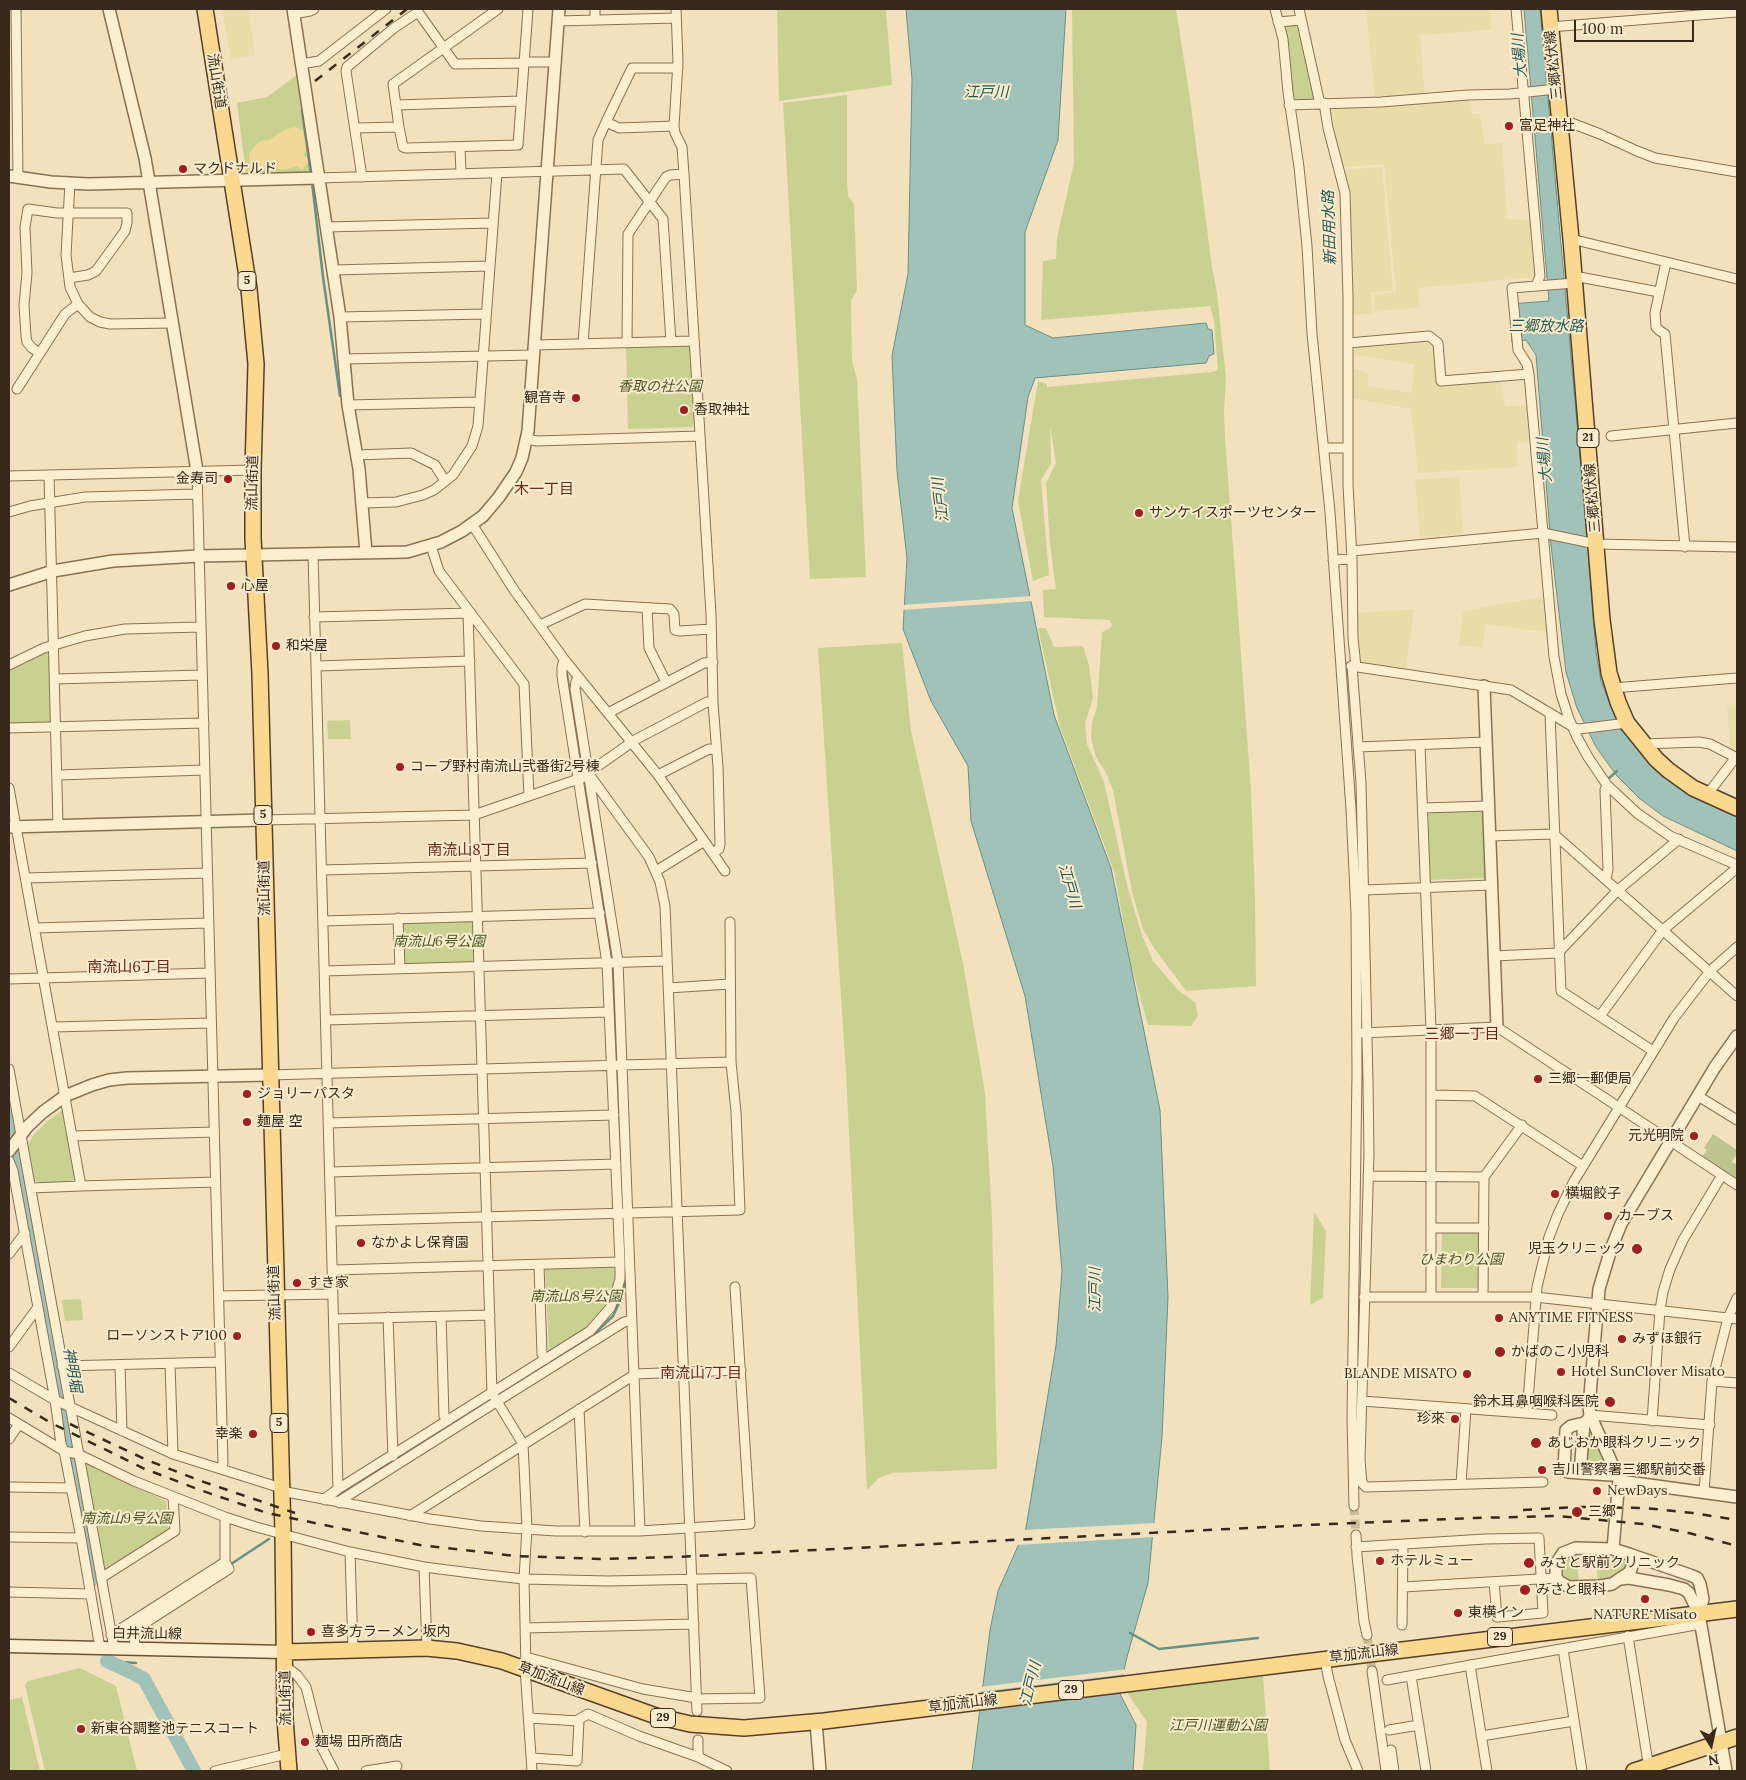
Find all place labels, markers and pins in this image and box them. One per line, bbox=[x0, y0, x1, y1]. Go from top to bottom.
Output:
place label: 富足神社 bbox=[1519, 118, 1575, 134]
marker: 富足神社 bbox=[1503, 120, 1515, 132]
place label: マクドナルド bbox=[193, 161, 277, 177]
marker: マクドナルド bbox=[177, 163, 189, 175]
place label: 観音寺 bbox=[524, 390, 566, 406]
marker: 観音寺 bbox=[570, 392, 582, 404]
place label: 香取神社 bbox=[694, 402, 750, 418]
marker: 香取神社 bbox=[678, 404, 690, 416]
place label: 金寿司 bbox=[176, 471, 218, 487]
marker: 金寿司 bbox=[222, 473, 234, 485]
place label: サンケイスポーツセンター bbox=[1149, 505, 1317, 521]
marker: サンケイスポーツセンター bbox=[1133, 507, 1145, 519]
place label: 心屋 bbox=[241, 578, 269, 594]
marker: 心屋 bbox=[225, 580, 237, 592]
place label: 和栄屋 bbox=[286, 638, 328, 654]
marker: 和栄屋 bbox=[270, 640, 282, 652]
place label: コープ野村南流山弐番街2号棟 bbox=[410, 759, 600, 775]
marker: コープ野村南流山弐番街2号棟 bbox=[394, 761, 406, 773]
place label: 三郷一郵便局 bbox=[1548, 1071, 1632, 1087]
marker: 三郷一郵便局 bbox=[1532, 1073, 1544, 1085]
place label: ジョリーパスタ bbox=[257, 1086, 355, 1102]
marker: ジョリーパスタ bbox=[241, 1088, 253, 1100]
place label: 麺屋 空 bbox=[257, 1114, 303, 1130]
marker: 麺屋 空 bbox=[241, 1116, 253, 1128]
place label: 元光明院 bbox=[1628, 1128, 1684, 1144]
marker: 元光明院 bbox=[1688, 1130, 1700, 1142]
place label: 横堀餃子 bbox=[1565, 1186, 1621, 1202]
marker: 横堀餃子 bbox=[1549, 1188, 1561, 1200]
place label: カーブス bbox=[1618, 1208, 1674, 1224]
marker: カーブス bbox=[1602, 1210, 1614, 1222]
place label: なかよし保育園 bbox=[371, 1235, 469, 1251]
marker: なかよし保育園 bbox=[355, 1237, 367, 1249]
place label: 児玉クリニック bbox=[1528, 1241, 1626, 1257]
marker: 児玉クリニック bbox=[1630, 1242, 1644, 1256]
place label: すき家 bbox=[307, 1275, 349, 1291]
marker: すき家 bbox=[291, 1277, 303, 1289]
place label: ANYTIME FITNESS bbox=[1509, 1310, 1633, 1326]
marker: ANYTIME FITNESS bbox=[1493, 1312, 1505, 1324]
place label: ローソンストア100 bbox=[107, 1328, 227, 1344]
marker: ローソンストア100 bbox=[231, 1330, 243, 1342]
place label: みずほ銀行 bbox=[1632, 1331, 1702, 1347]
marker: みずほ銀行 bbox=[1616, 1333, 1628, 1345]
place label: かばのこ小児科 bbox=[1511, 1344, 1609, 1360]
marker: かばのこ小児科 bbox=[1493, 1345, 1507, 1359]
place label: Hotel SunClover Misato bbox=[1571, 1364, 1725, 1380]
place label: BLANDE MISATO bbox=[1344, 1366, 1457, 1382]
marker: Hotel SunClover Misato bbox=[1555, 1366, 1567, 1378]
marker: BLANDE MISATO bbox=[1461, 1368, 1473, 1380]
place label: 鈴木耳鼻咽喉科医院 bbox=[1473, 1394, 1599, 1410]
marker: 鈴木耳鼻咽喉科医院 bbox=[1603, 1395, 1617, 1409]
place label: 珍來 bbox=[1417, 1411, 1445, 1427]
marker: 珍來 bbox=[1449, 1413, 1461, 1425]
place label: 幸楽 bbox=[215, 1426, 243, 1442]
marker: 幸楽 bbox=[247, 1428, 259, 1440]
place label: あじおか眼科クリニック bbox=[1547, 1435, 1701, 1451]
marker: あじおか眼科クリニック bbox=[1529, 1436, 1543, 1450]
place label: 吉川警察署三郷駅前交番 bbox=[1552, 1462, 1706, 1478]
marker: 吉川警察署三郷駅前交番 bbox=[1536, 1464, 1548, 1476]
place label: NewDays bbox=[1607, 1483, 1667, 1499]
marker: NewDays bbox=[1591, 1485, 1603, 1497]
place label: 三郷 bbox=[1588, 1504, 1616, 1520]
marker: 三郷 bbox=[1570, 1505, 1584, 1519]
place label: ホテルミュー bbox=[1390, 1553, 1474, 1569]
marker: ホテルミュー bbox=[1374, 1555, 1386, 1567]
place label: みさと駅前クリニック bbox=[1540, 1555, 1680, 1571]
marker: みさと駅前クリニック bbox=[1522, 1556, 1536, 1570]
place label: みさと眼科 bbox=[1536, 1582, 1606, 1598]
marker: みさと眼科 bbox=[1518, 1583, 1532, 1597]
marker: NATURE Misato bbox=[1639, 1593, 1651, 1605]
place label: 東横イン bbox=[1468, 1605, 1524, 1621]
marker: 東横イン bbox=[1452, 1607, 1464, 1619]
place label: NATURE Misato bbox=[1593, 1607, 1697, 1623]
place label: 喜多方ラーメン 坂内 bbox=[321, 1624, 451, 1640]
marker: 喜多方ラーメン 坂内 bbox=[305, 1626, 317, 1638]
place label: 新東谷調整池テニスコート bbox=[91, 1721, 259, 1737]
marker: 新東谷調整池テニスコート bbox=[75, 1723, 87, 1735]
place label: 麺場 田所商店 bbox=[315, 1734, 403, 1750]
marker: 麺場 田所商店 bbox=[299, 1736, 311, 1748]

